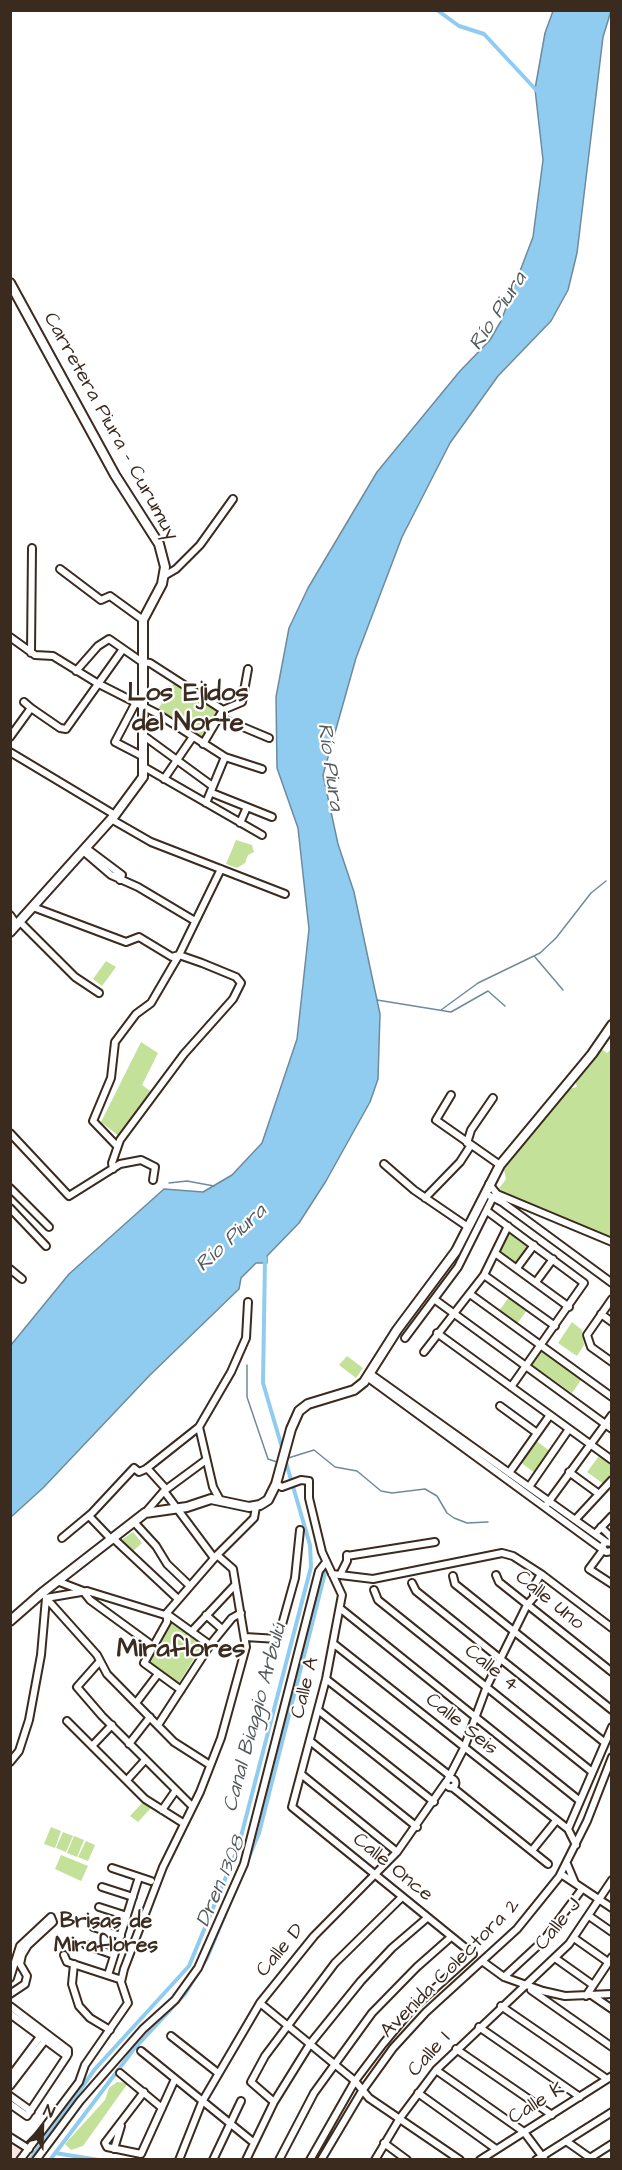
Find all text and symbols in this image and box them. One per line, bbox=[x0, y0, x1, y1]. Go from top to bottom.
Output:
water label: Río Piura bbox=[465, 268, 533, 356]
street label: Carretera Piura - Curumuy bbox=[37, 309, 183, 545]
district label: Los Ejidos del Norte bbox=[127, 679, 249, 740]
water label: Río Piura bbox=[310, 722, 348, 812]
water label: Río Piura bbox=[191, 1200, 273, 1278]
street label: Calle Uno bbox=[510, 1566, 588, 1636]
water label: Canal Biaggio Arbulú bbox=[219, 1621, 293, 1815]
district label: Miraflores bbox=[117, 1635, 245, 1667]
street label: Calle 4 bbox=[459, 1640, 523, 1698]
street label: Calle A bbox=[287, 1655, 325, 1721]
street label: Calle Seis bbox=[420, 1689, 502, 1761]
street label: Calle Once bbox=[347, 1828, 437, 1908]
water label: Dren 1308 bbox=[192, 1833, 252, 1931]
street label: Avenida Colectora 2 bbox=[376, 1894, 526, 2044]
street label: Calle J bbox=[531, 1894, 587, 1956]
district label: Brisas de Miraflores bbox=[54, 1910, 158, 1960]
street label: Calle D bbox=[252, 1919, 310, 1983]
street label: Calle I bbox=[404, 2027, 456, 2083]
street label: Calle K bbox=[505, 2078, 569, 2130]
north arrow bbox=[12, 2098, 72, 2158]
text: N bbox=[40, 2099, 58, 2124]

